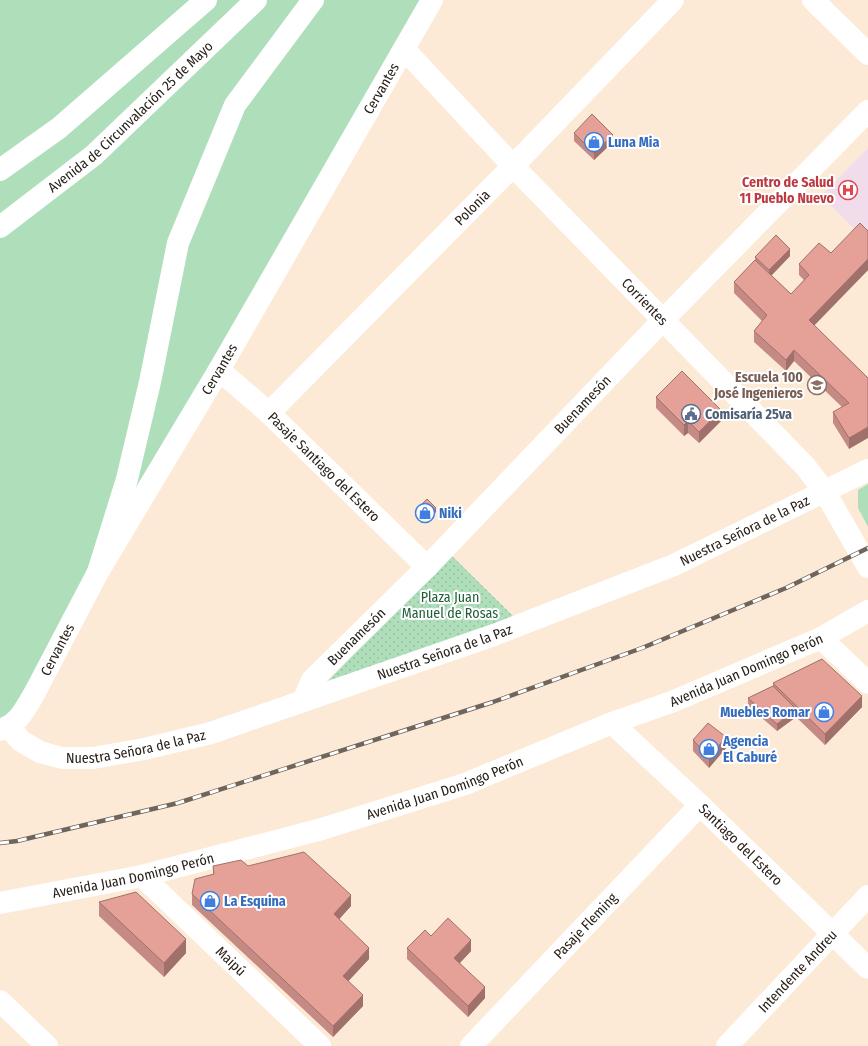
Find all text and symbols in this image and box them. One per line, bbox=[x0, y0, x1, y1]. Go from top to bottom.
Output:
street label: Avenida de Circunvalación 25 de Mayo bbox=[45, 38, 217, 196]
street label: Cervantes bbox=[360, 60, 403, 117]
shop icon: Luna Mia bbox=[583, 131, 605, 153]
place label: Luna Mia bbox=[608, 134, 659, 151]
place label: Centro de Salud 11 Pueblo Nuevo bbox=[739, 174, 835, 207]
hospital icon: Centro de Salud 11 Pueblo Nuevo bbox=[837, 179, 859, 201]
street label: Polonia bbox=[451, 186, 494, 229]
street label: Corrientes bbox=[618, 275, 671, 329]
street label: Cervantes bbox=[198, 341, 241, 398]
place label: Escuela 100 José Ingenieros bbox=[713, 369, 803, 402]
street label: Buenamesón bbox=[551, 372, 615, 438]
school or university icon: Escuela 100 José Ingenieros bbox=[806, 374, 828, 396]
public building icon: Comisaría 25va bbox=[680, 403, 702, 425]
place label: Comisaría 25va bbox=[705, 406, 792, 423]
street label: Pasaje Santiago del Estero bbox=[264, 409, 383, 526]
street label: Nuestra Señora de la Paz bbox=[677, 492, 813, 570]
shop icon: Niki bbox=[414, 502, 436, 524]
place label: Niki bbox=[439, 505, 462, 522]
park label: Plaza Juan Manuel de Rosas bbox=[402, 589, 498, 622]
street label: Buenamesón bbox=[324, 605, 389, 669]
street label: Cervantes bbox=[37, 621, 78, 679]
street label: Nuestra Señora de la Paz bbox=[375, 621, 515, 684]
street label: Avenida Juan Domingo Perón bbox=[668, 630, 826, 711]
shop icon: Muebles Romar bbox=[813, 701, 835, 723]
place label: Muebles Romar bbox=[720, 704, 811, 721]
street label: Nuestra Señora de la Paz bbox=[66, 727, 208, 767]
place label: Agencia El Caburé bbox=[722, 733, 777, 766]
shop icon: Agencia El Caburé bbox=[698, 738, 720, 760]
street label: Avenida Juan Domingo Perón bbox=[364, 753, 526, 824]
street label: Santiago del Estero bbox=[695, 800, 786, 889]
street label: Avenida Juan Domingo Perón bbox=[51, 850, 216, 902]
street label: Pasaje Fleming bbox=[550, 889, 621, 963]
shop icon: La Esquina bbox=[199, 890, 221, 912]
place label: La Esquina bbox=[224, 893, 286, 910]
street label: Intendente Andreu bbox=[755, 926, 841, 1016]
street label: Maipú bbox=[212, 943, 249, 980]

